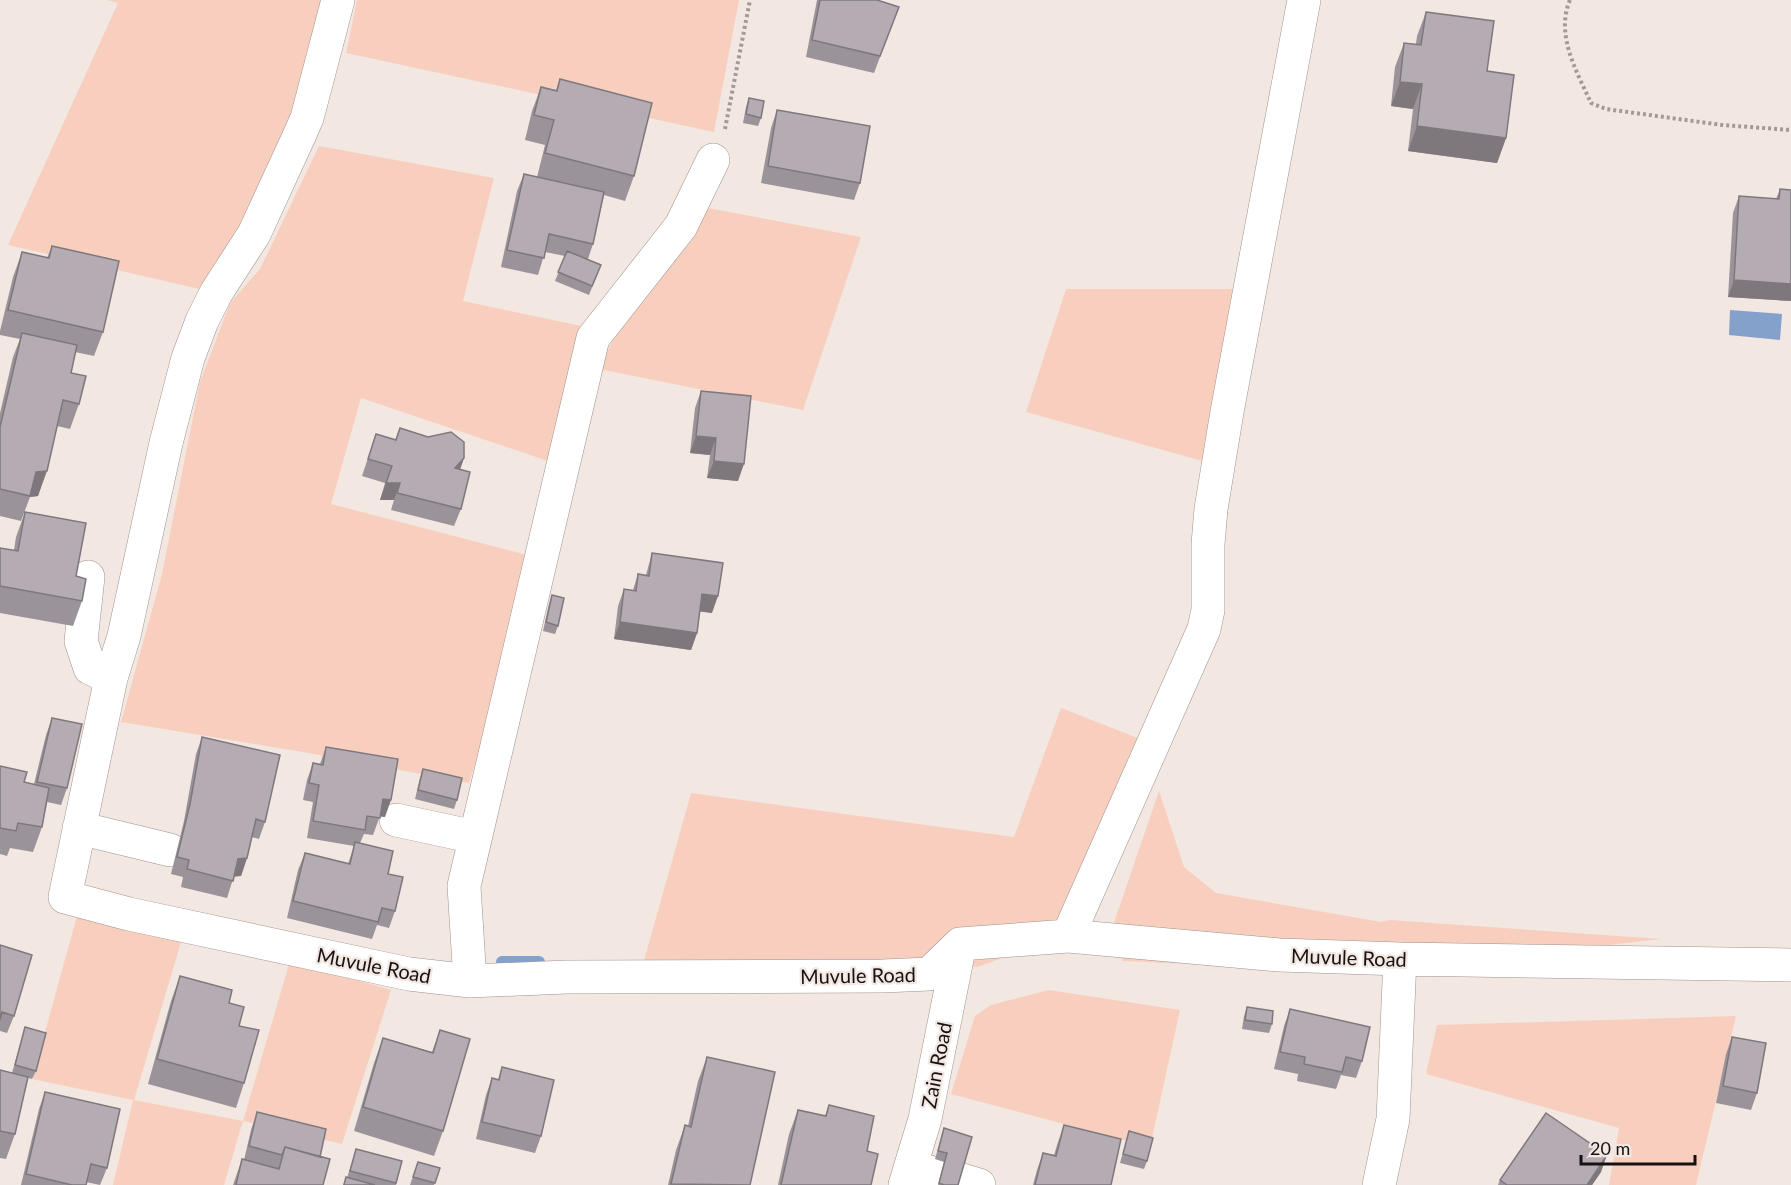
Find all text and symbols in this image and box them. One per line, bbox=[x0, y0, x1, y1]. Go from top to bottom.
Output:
street label: Muvule Road bbox=[315, 942, 433, 988]
street label: Muvule Road bbox=[1291, 943, 1407, 971]
street label: Muvule Road bbox=[800, 962, 916, 988]
street label: Zain Road bbox=[916, 1020, 956, 1110]
scale bar bbox=[1581, 1128, 1695, 1166]
text: 20 m bbox=[1590, 1137, 1630, 1159]

